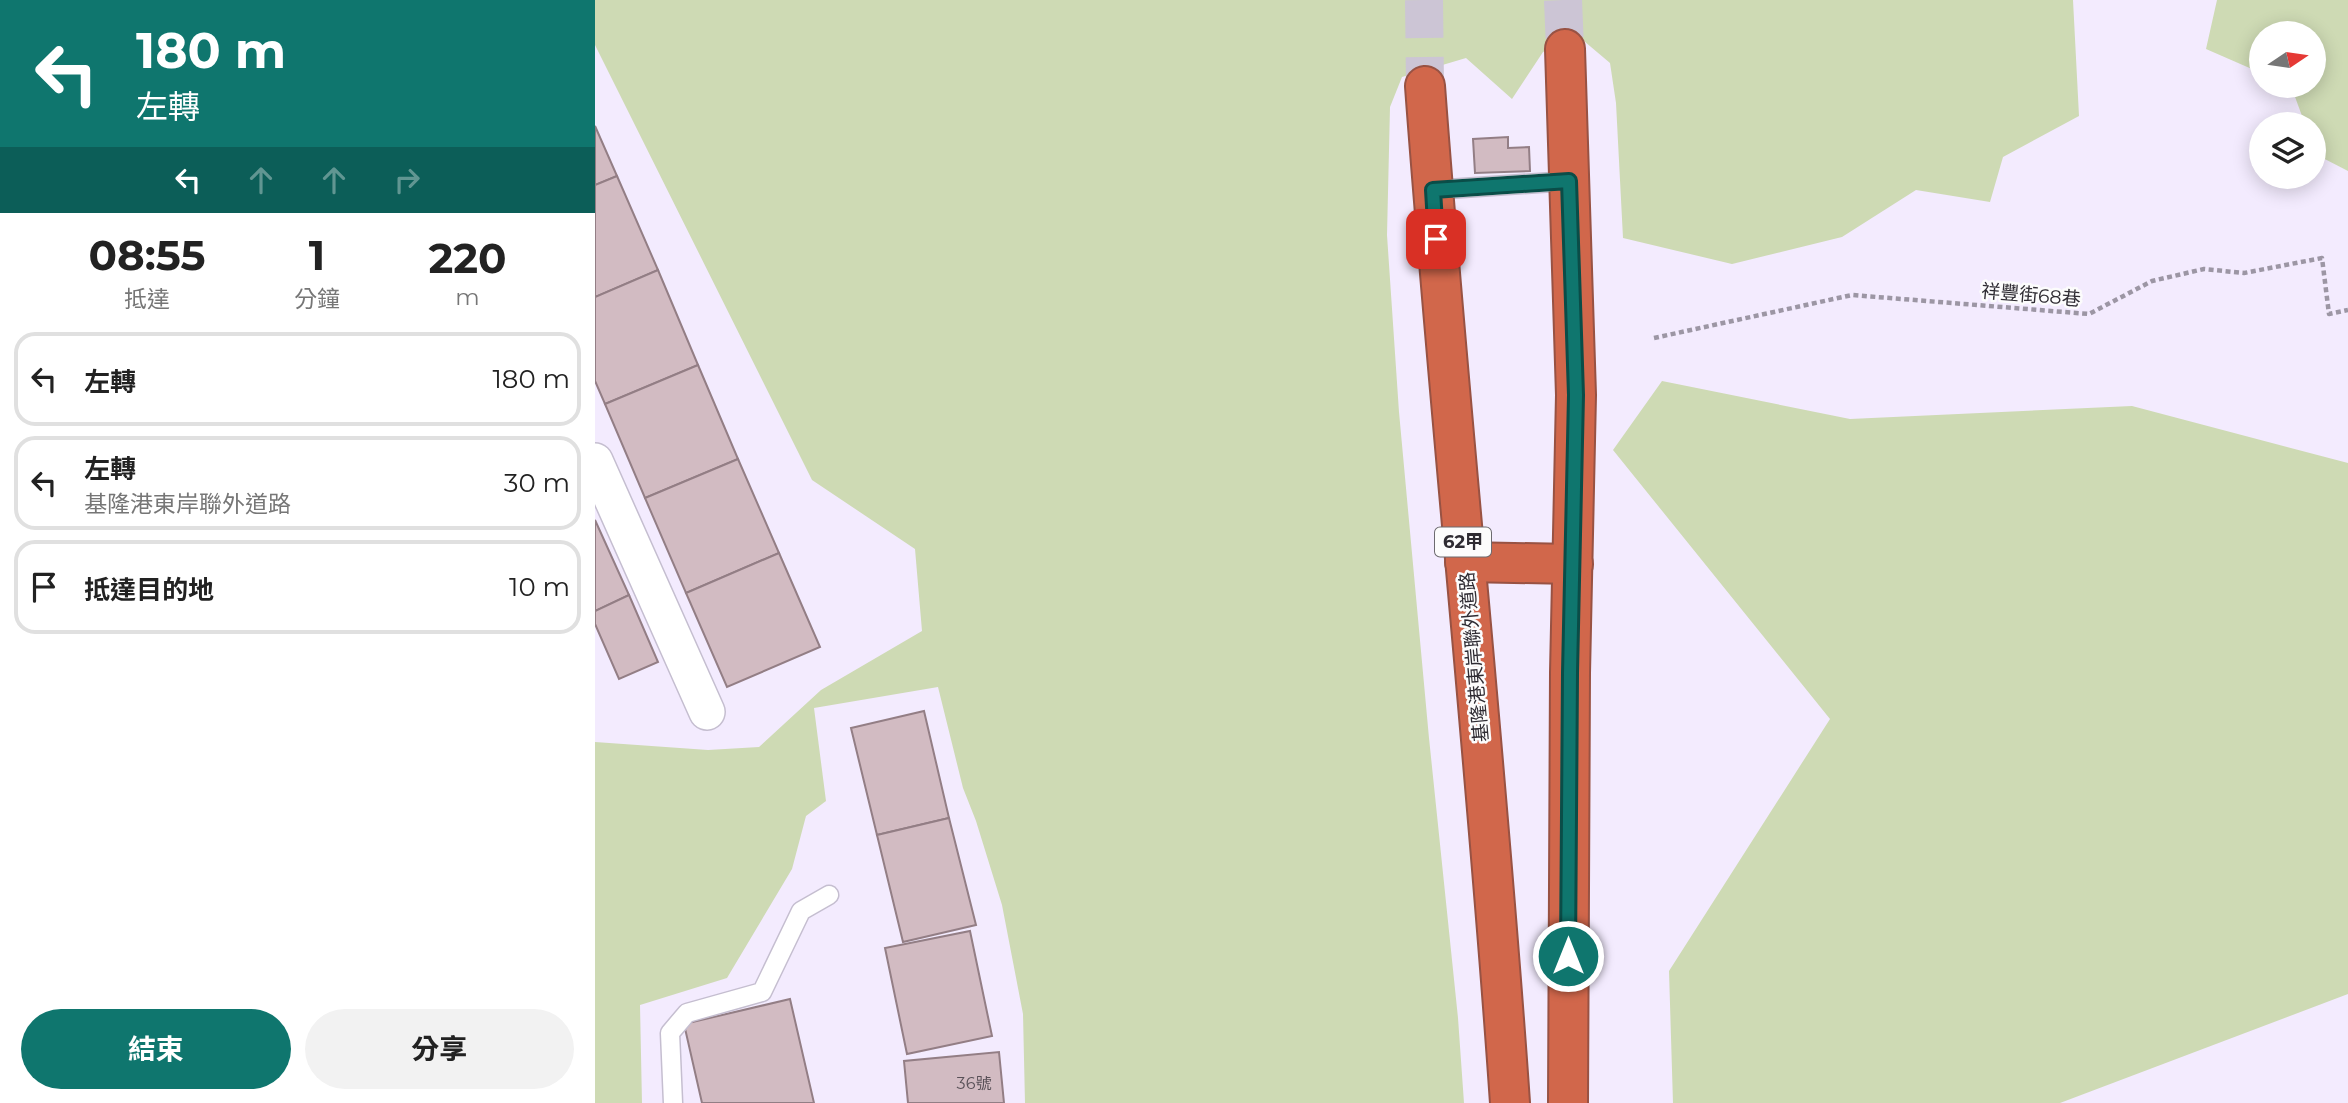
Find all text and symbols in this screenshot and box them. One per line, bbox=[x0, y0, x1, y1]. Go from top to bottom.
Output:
text: 180 m bbox=[136, 21, 286, 80]
north arrow bbox=[2249, 21, 2326, 98]
map controls bbox=[2249, 21, 2326, 189]
icon: left bbox=[21, 28, 112, 119]
text: 左轉 bbox=[136, 87, 200, 126]
button: layers bbox=[2249, 112, 2326, 189]
icon: left bbox=[169, 161, 207, 199]
icon: ahead bbox=[242, 161, 280, 199]
icon: ahead bbox=[315, 161, 353, 199]
icon: right bbox=[388, 161, 426, 199]
pin bbox=[1406, 209, 1466, 269]
icon: arrive bbox=[1417, 220, 1455, 258]
text: 08:55 bbox=[88, 229, 205, 281]
text: 1 bbox=[309, 229, 325, 281]
text: 220 bbox=[428, 232, 507, 284]
street label: 祥豐街68巷 bbox=[1980, 279, 2082, 311]
text: m bbox=[455, 283, 480, 311]
text: 抵達 bbox=[124, 285, 170, 313]
text: 分鐘 bbox=[294, 285, 340, 313]
icon: left bbox=[25, 360, 63, 398]
text: 180 m bbox=[492, 363, 570, 395]
text: 左轉 bbox=[84, 366, 136, 398]
text: 左轉 bbox=[84, 453, 136, 485]
icon: left bbox=[25, 464, 63, 502]
text: 30 m bbox=[504, 467, 570, 499]
text: 基隆港東岸聯外道路 bbox=[84, 490, 291, 518]
road number: 62甲 bbox=[1435, 528, 1491, 556]
icon: arrive bbox=[25, 568, 63, 606]
text: 10 m bbox=[509, 571, 570, 603]
street label: 基隆港東岸聯外道路 bbox=[1455, 571, 1493, 743]
text: 抵達目的地 bbox=[84, 574, 214, 606]
position arrow bbox=[1531, 919, 1605, 993]
button: 結束 bbox=[21, 1009, 291, 1089]
button: 分享 bbox=[305, 1009, 574, 1089]
house number: 36號 bbox=[957, 1074, 991, 1093]

